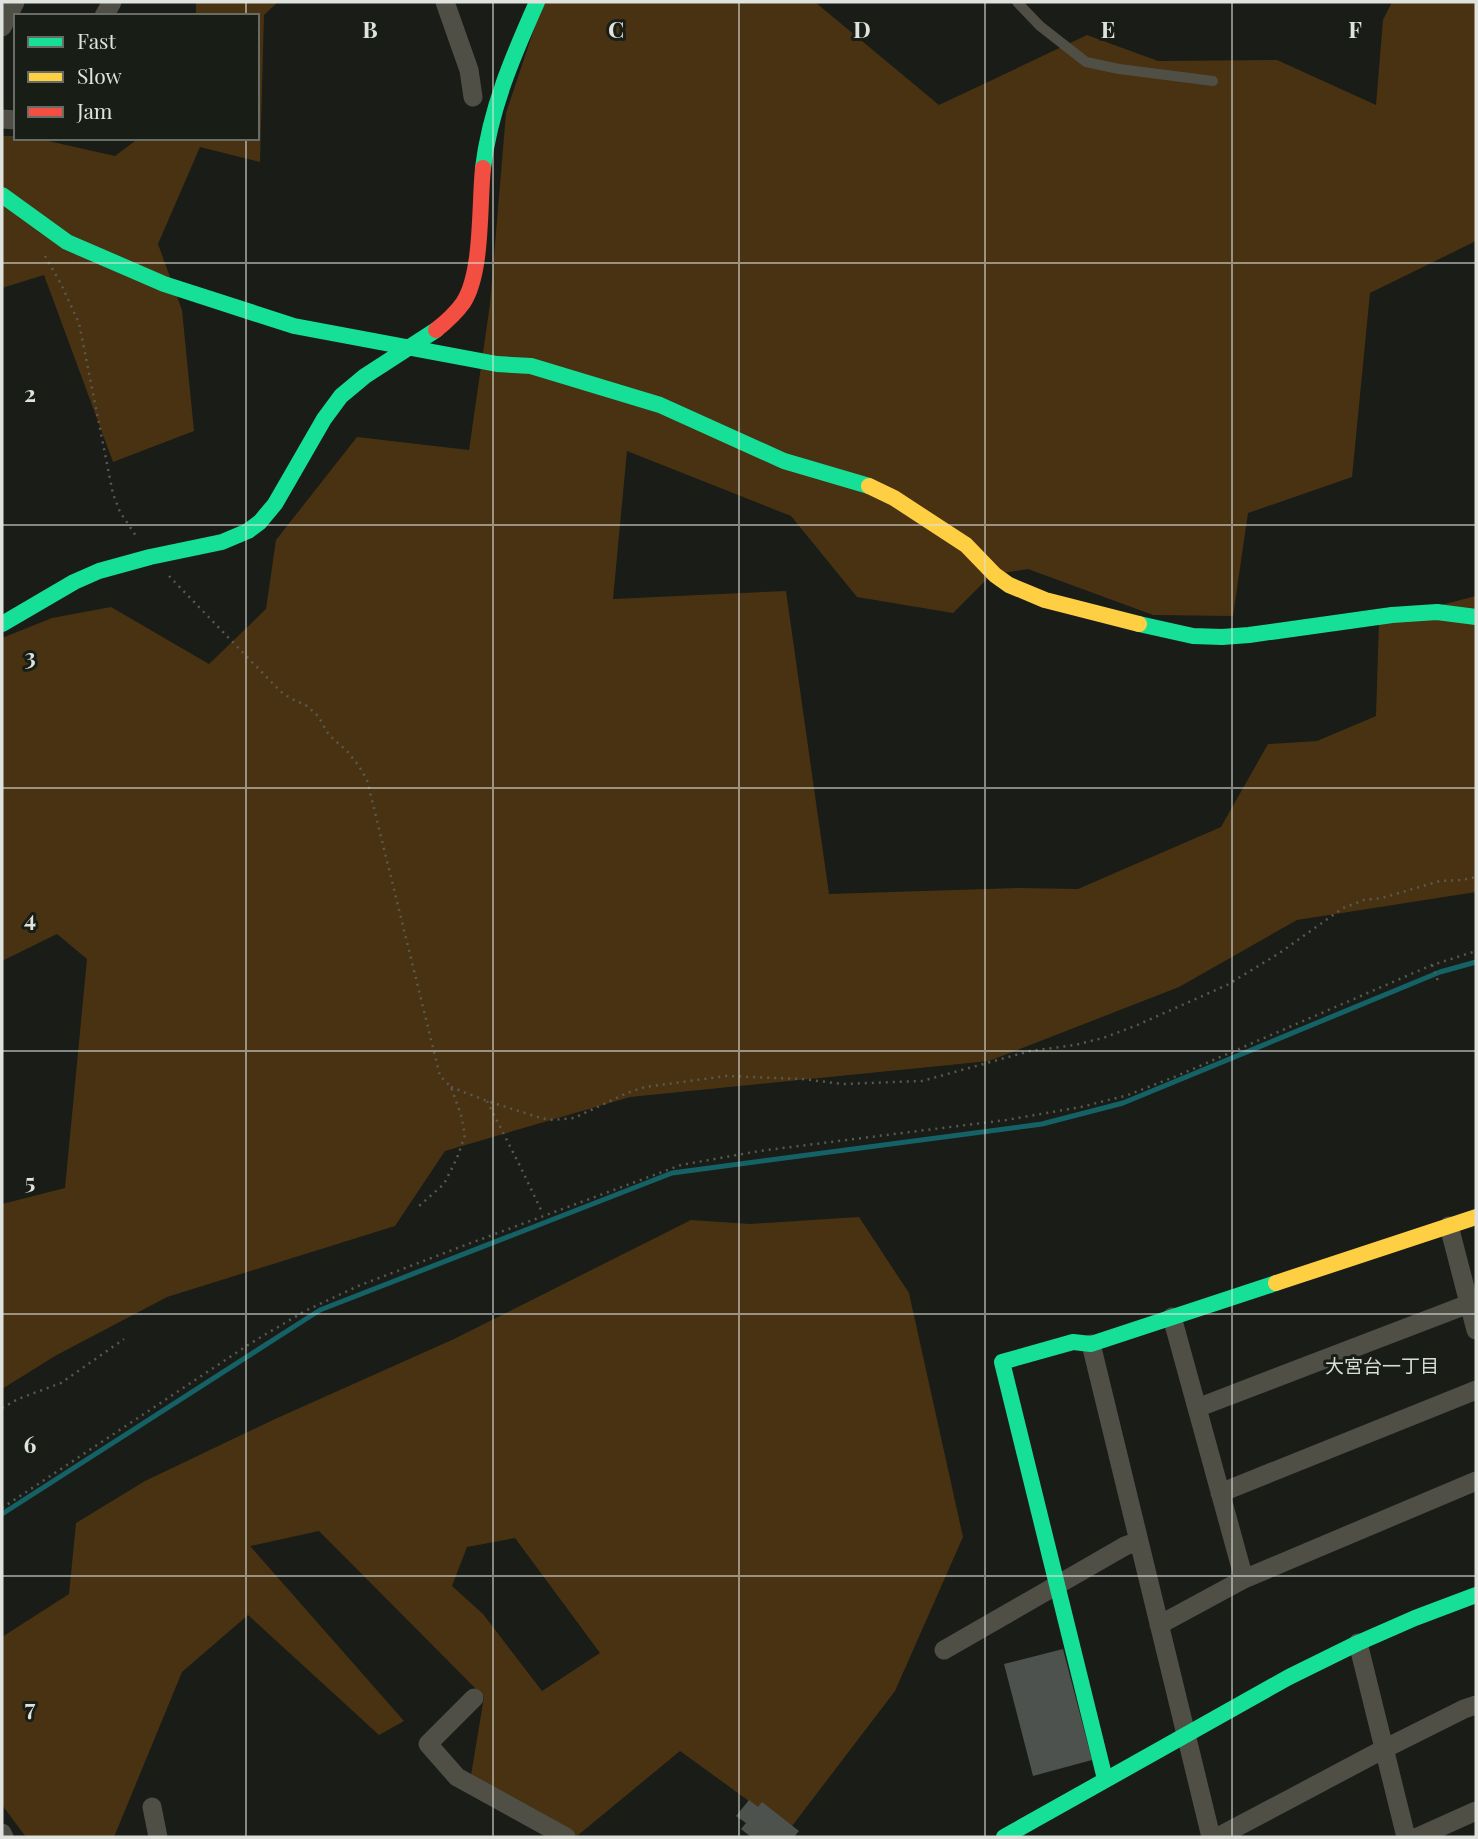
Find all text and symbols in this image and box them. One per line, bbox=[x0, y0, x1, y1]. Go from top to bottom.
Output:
text: B bbox=[362, 13, 378, 44]
text: C bbox=[608, 13, 624, 44]
text: D bbox=[853, 13, 871, 44]
text: E bbox=[1101, 13, 1115, 44]
text: F bbox=[1348, 13, 1362, 44]
legend bbox=[14, 14, 259, 140]
text: Fast bbox=[77, 26, 116, 54]
text: Slow bbox=[77, 61, 122, 89]
text: Jam bbox=[76, 96, 113, 124]
text: 2 bbox=[24, 377, 36, 408]
text: 3 bbox=[24, 640, 36, 671]
text: 4 bbox=[24, 902, 36, 933]
text: 5 bbox=[25, 1165, 35, 1196]
district label: 大宮台一丁目 bbox=[1325, 1352, 1439, 1378]
text: 6 bbox=[24, 1428, 37, 1459]
text: 7 bbox=[25, 1691, 36, 1722]

